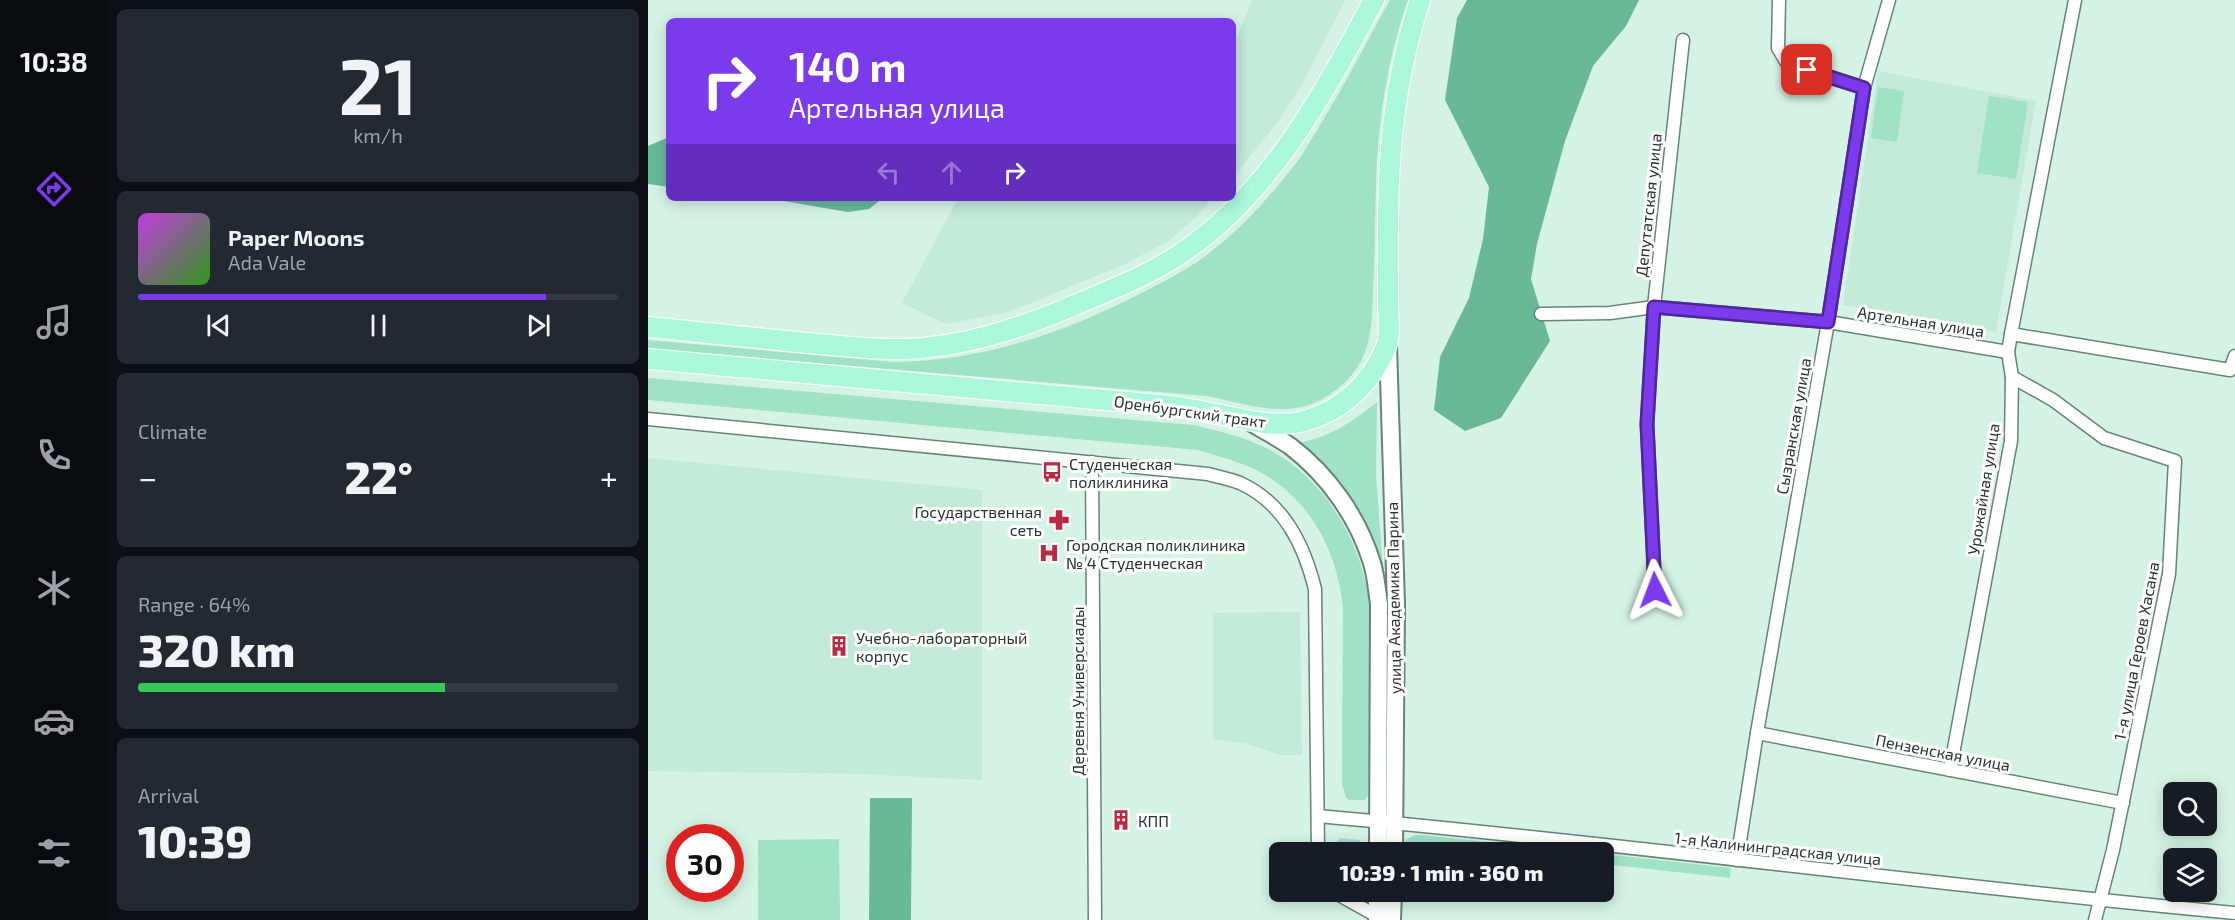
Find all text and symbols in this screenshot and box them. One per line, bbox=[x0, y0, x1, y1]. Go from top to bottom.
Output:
text: 21 bbox=[338, 37, 418, 131]
text: 140 m bbox=[789, 40, 906, 90]
icon: right bbox=[690, 42, 768, 120]
pin bbox=[1781, 44, 1832, 95]
text: 10:38 bbox=[20, 45, 88, 77]
icon: arrive bbox=[1790, 53, 1823, 86]
text: Артельная улица bbox=[789, 91, 1005, 123]
text: km/h bbox=[353, 123, 403, 147]
street label: Депутатская улица bbox=[1631, 132, 1666, 278]
icon: left bbox=[872, 156, 905, 189]
icon: ahead bbox=[935, 156, 968, 189]
icon: right bbox=[998, 156, 1031, 189]
icon: directions bbox=[33, 168, 75, 210]
text: Paper Moons bbox=[228, 224, 364, 250]
text: Ada Vale bbox=[228, 250, 306, 274]
icon: music bbox=[33, 301, 75, 343]
street label: Артельная улица bbox=[1856, 302, 1986, 341]
icon: previous bbox=[202, 309, 235, 342]
icon: pause bbox=[362, 309, 395, 342]
icon: next bbox=[522, 309, 555, 342]
street label: Сызранская улица bbox=[1772, 356, 1815, 496]
street label: Оренбургский тракт bbox=[1113, 391, 1267, 432]
text: Climate bbox=[138, 419, 207, 443]
street label: Урожайная улица bbox=[1963, 422, 2004, 556]
icon: phone bbox=[33, 434, 75, 476]
text: 22° bbox=[344, 449, 413, 503]
place label: Студенческая поликлиника bbox=[1069, 454, 1172, 491]
text: − bbox=[138, 457, 157, 497]
text: + bbox=[600, 457, 618, 497]
bus stop icon: Студенческая поликлиника bbox=[1040, 460, 1064, 484]
place label: Государственная сеть bbox=[914, 502, 1042, 539]
street label: улица Академика Парина bbox=[1382, 502, 1405, 694]
pharmacy icon: Государственная сеть bbox=[1047, 508, 1071, 532]
place label: Городская поликлиника № 4 Студенческая bbox=[1066, 535, 1246, 573]
hospital icon: Городская поликлиника № 4 Студенческая bbox=[1037, 541, 1061, 565]
position arrow bbox=[1623, 558, 1687, 622]
street label: 1-я улица Героев Хасана bbox=[2109, 560, 2164, 742]
icon: climate bbox=[33, 567, 75, 609]
text: Range · 64% bbox=[138, 592, 250, 616]
street label: Деревня Универсиады bbox=[1068, 606, 1087, 776]
text: 320 km bbox=[138, 622, 295, 676]
place label: Учебно-лабораторный корпус bbox=[856, 628, 1028, 666]
building icon: Учебно-лабораторный корпус bbox=[827, 634, 851, 658]
icon: car bbox=[33, 700, 75, 742]
street label: Пензенская улица bbox=[1874, 730, 2012, 775]
map controls bbox=[2163, 782, 2217, 902]
button: search bbox=[2163, 782, 2217, 836]
text: Arrival bbox=[138, 783, 199, 807]
building icon: КПП bbox=[1109, 808, 1133, 832]
place label: КПП bbox=[1138, 811, 1169, 830]
text: 10:39 bbox=[138, 813, 252, 867]
speed limit sign: 30 bbox=[666, 824, 744, 902]
street label: 1-я Калининградская улица bbox=[1674, 828, 1882, 869]
icon: filters bbox=[33, 832, 75, 874]
button: layers bbox=[2163, 848, 2217, 902]
text: 10:39 · 1 min · 360 m bbox=[1340, 859, 1543, 885]

